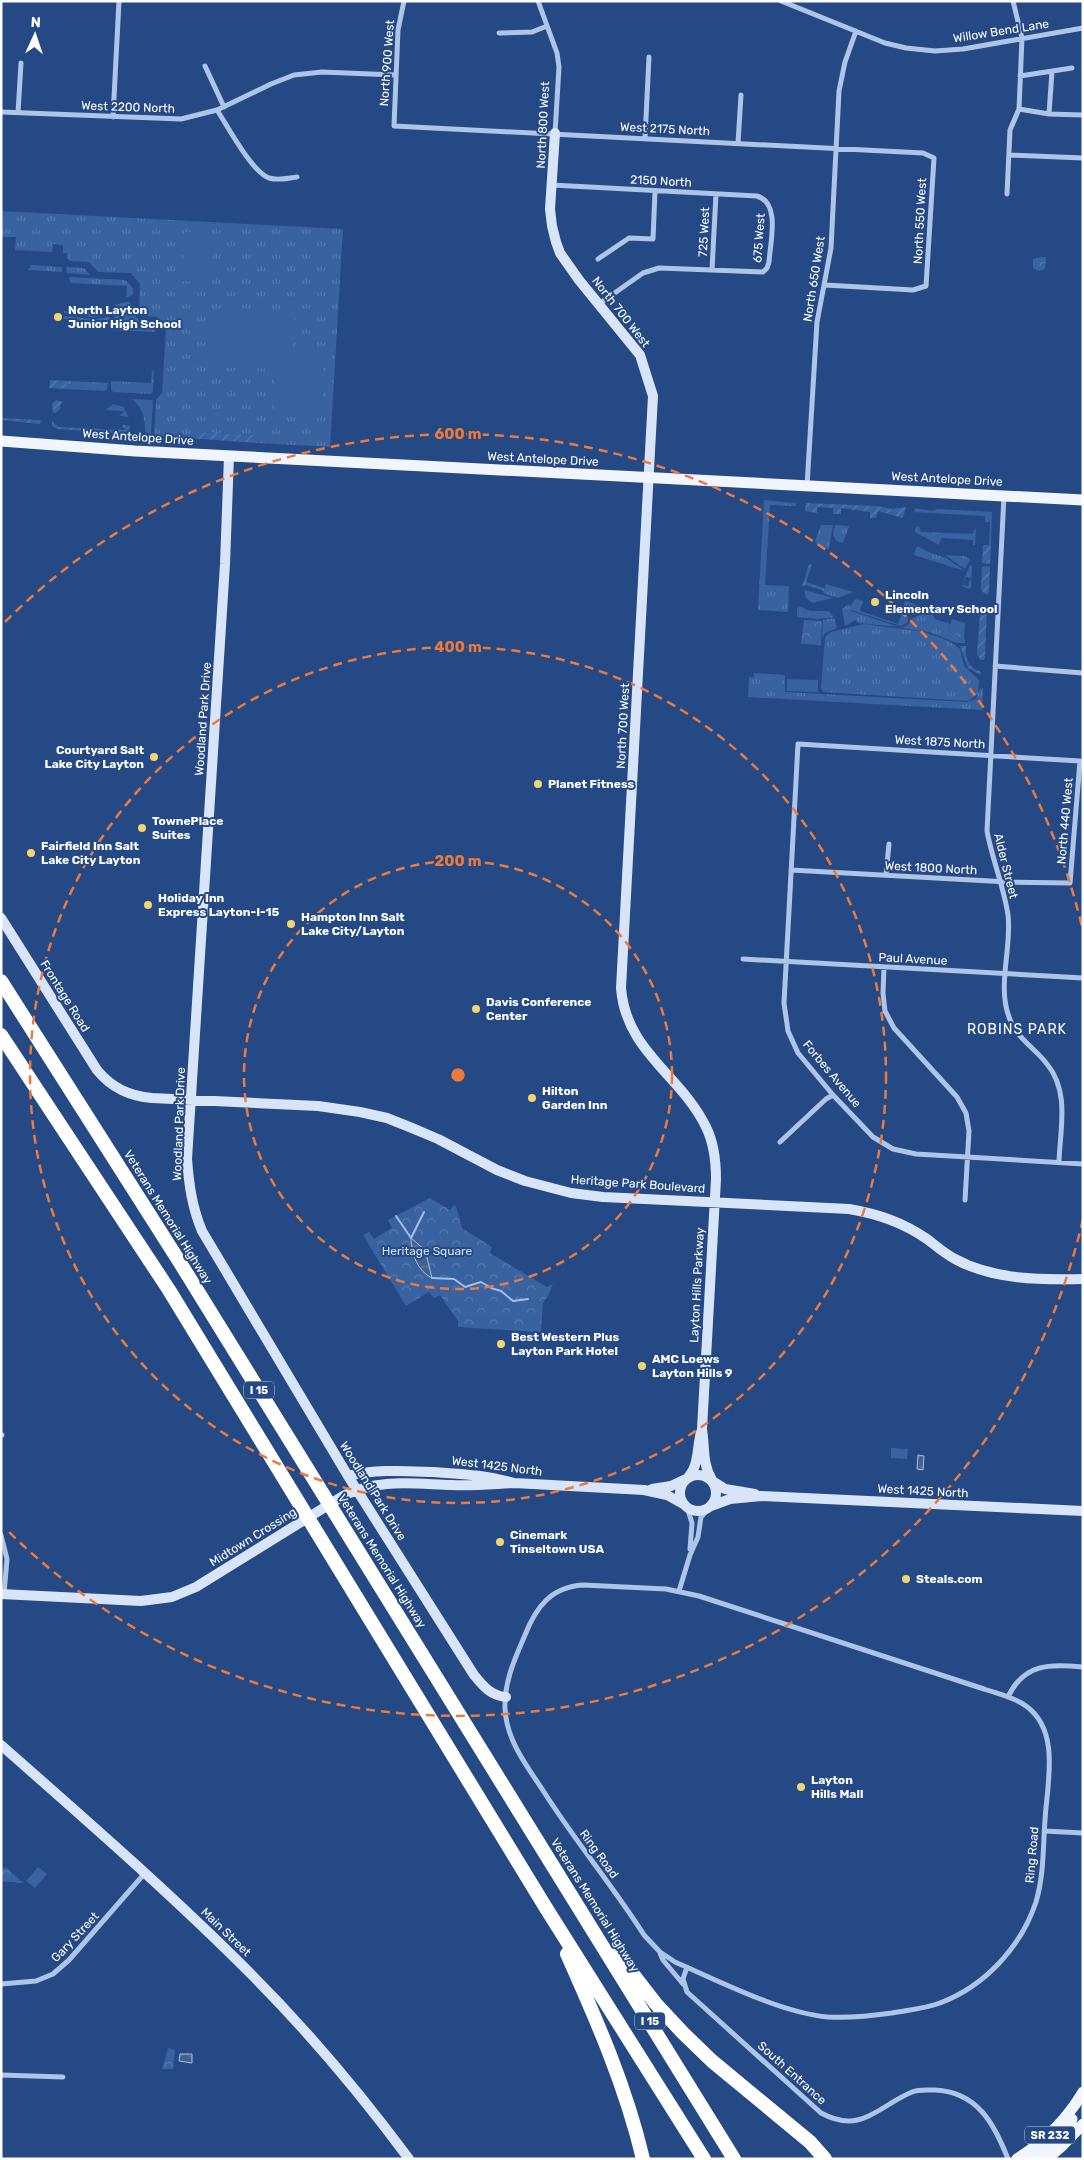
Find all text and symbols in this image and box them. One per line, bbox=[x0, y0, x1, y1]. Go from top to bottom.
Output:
north arrow bbox=[10, 10, 60, 60]
text: N bbox=[30, 14, 41, 31]
street label: Willow Bend Lane bbox=[952, 16, 1050, 45]
street label: North 900 West bbox=[377, 19, 397, 107]
street label: North 800 West bbox=[534, 81, 552, 169]
street label: West 2200 North bbox=[81, 98, 175, 116]
street label: West 2175 North bbox=[620, 120, 710, 138]
street label: 2150 North bbox=[630, 172, 692, 190]
street label: North 550 West bbox=[911, 177, 929, 264]
street label: 725 West bbox=[696, 206, 712, 257]
street label: 675 West bbox=[750, 212, 768, 263]
street label: North 650 West bbox=[800, 235, 828, 323]
street label: North 700 West bbox=[589, 274, 653, 350]
place label: North Layton Junior High School bbox=[68, 303, 181, 331]
marker: North Layton Junior High School bbox=[52, 311, 64, 323]
text: 600 m bbox=[434, 425, 482, 443]
street label: West Antelope Drive bbox=[82, 426, 194, 448]
street label: West Antelope Drive bbox=[487, 449, 599, 469]
street label: West Antelope Drive bbox=[891, 469, 1003, 489]
place label: Lincoln Elementary School bbox=[885, 588, 997, 616]
marker: Lincoln Elementary School bbox=[869, 596, 881, 608]
text: 400 m bbox=[434, 638, 482, 656]
street label: Woodland Park Drive bbox=[192, 661, 214, 776]
street label: North 700 West bbox=[614, 683, 632, 769]
street label: West 1875 North bbox=[894, 733, 986, 751]
place label: Courtyard Salt Lake City Layton bbox=[45, 743, 144, 771]
marker: Courtyard Salt Lake City Layton bbox=[148, 751, 160, 763]
place label: Planet Fitness bbox=[548, 777, 635, 791]
street label: North 440 West bbox=[1054, 777, 1076, 865]
marker: Planet Fitness bbox=[532, 778, 544, 790]
place label: TownePlace Suites bbox=[152, 814, 223, 842]
marker: TownePlace Suites bbox=[136, 822, 148, 834]
street label: Alder Street bbox=[991, 832, 1021, 900]
place label: Fairfield Inn Salt Lake City Layton bbox=[41, 839, 141, 867]
marker: Fairfield Inn Salt Lake City Layton bbox=[25, 847, 37, 859]
text: 200 m bbox=[434, 852, 482, 870]
street label: West 1800 North bbox=[884, 859, 978, 877]
place label: Holiday Inn Express Layton-I-15 bbox=[158, 891, 279, 919]
marker: Holiday Inn Express Layton-I-15 bbox=[142, 899, 154, 911]
place label: Hampton Inn Salt Lake City/Layton bbox=[301, 910, 405, 938]
marker: Hampton Inn Salt Lake City/Layton bbox=[285, 918, 297, 930]
street label: Paul Avenue bbox=[878, 950, 948, 968]
street label: Frontage Road bbox=[37, 958, 93, 1034]
place label: Davis Conference Center bbox=[486, 995, 591, 1023]
marker: Davis Conference Center bbox=[470, 1003, 482, 1015]
district label: ROBINS PARK bbox=[967, 1021, 1067, 1038]
street label: Forbes Avenue bbox=[800, 1038, 864, 1110]
centre of rings bbox=[449, 1066, 467, 1084]
street label: Woodland Park Drive bbox=[170, 1067, 188, 1181]
place label: Hilton Garden Inn bbox=[542, 1084, 608, 1112]
marker: Hilton Garden Inn bbox=[526, 1092, 538, 1104]
street label: Veterans Memorial Highway bbox=[121, 1148, 215, 1287]
street label: Heritage Park Boulevard bbox=[570, 1172, 706, 1196]
street label: Layton Hills Parkway bbox=[687, 1227, 707, 1343]
park label: Heritage Square bbox=[382, 1244, 473, 1258]
place label: Best Western Plus Layton Park Hotel bbox=[511, 1330, 619, 1358]
marker: Best Western Plus Layton Park Hotel bbox=[495, 1338, 507, 1350]
place label: AMC Loews Layton Hills 9 bbox=[652, 1352, 733, 1380]
marker: AMC Loews Layton Hills 9 bbox=[636, 1360, 648, 1372]
road number: I 15 bbox=[244, 1382, 274, 1398]
street label: Woodland Park Drive bbox=[337, 1439, 409, 1543]
street label: West 1425 North bbox=[451, 1453, 543, 1479]
street label: West 1425 North bbox=[877, 1482, 969, 1500]
street label: Veterans Memorial Highway bbox=[335, 1492, 429, 1631]
street label: Midtown Crossing bbox=[207, 1505, 299, 1569]
place label: Cinemark Tinseltown USA bbox=[510, 1528, 604, 1556]
marker: Cinemark Tinseltown USA bbox=[494, 1536, 506, 1548]
place label: Steals.com bbox=[916, 1572, 983, 1586]
marker: Steals.com bbox=[900, 1573, 912, 1585]
place label: Layton Hills Mall bbox=[811, 1773, 863, 1801]
marker: Layton Hills Mall bbox=[795, 1781, 807, 1793]
street label: Ring Road bbox=[1023, 1826, 1041, 1884]
street label: Ring Road bbox=[577, 1827, 621, 1881]
street label: Veterans Memorial Highway bbox=[548, 1836, 642, 1975]
street label: Main Street bbox=[198, 1905, 254, 1959]
street label: Gary Street bbox=[48, 1909, 102, 1965]
road number: I 15 bbox=[635, 2012, 665, 2030]
street label: South Entrance bbox=[755, 2039, 829, 2108]
road number: SR 232 bbox=[1025, 2126, 1075, 2144]

